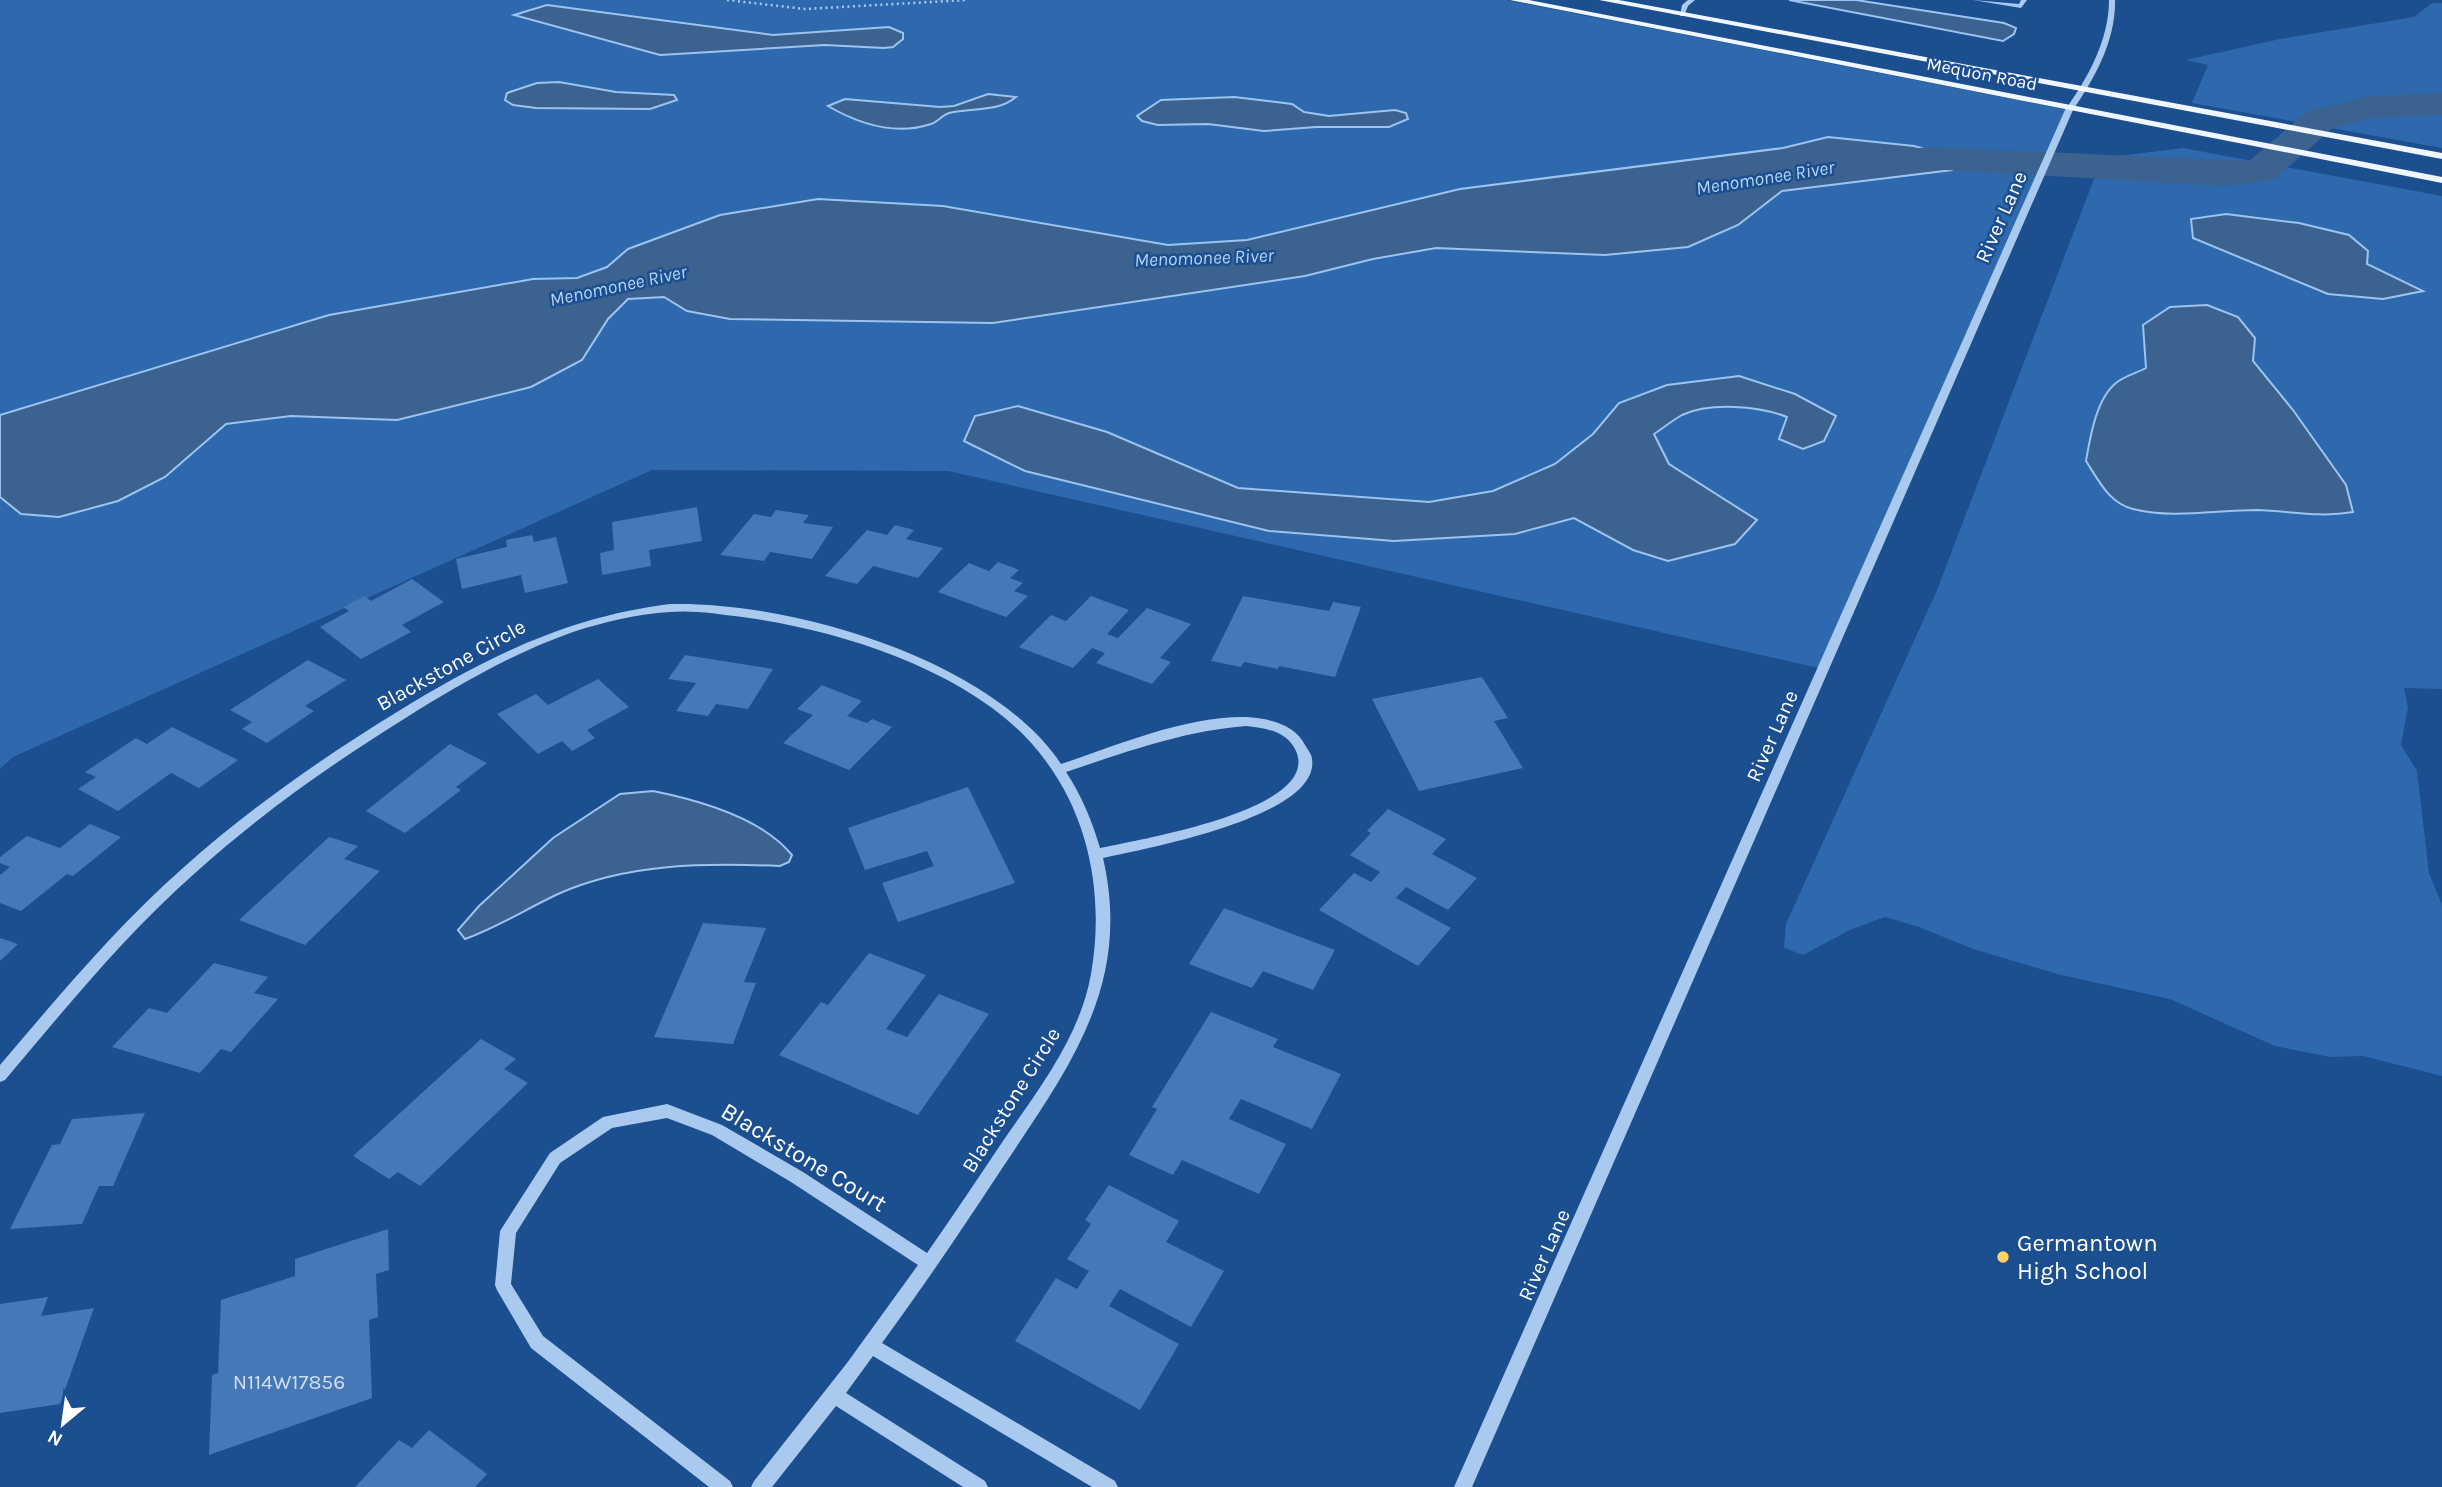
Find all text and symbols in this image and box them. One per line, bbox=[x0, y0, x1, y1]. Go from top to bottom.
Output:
street label: Mequon Road bbox=[1925, 52, 2039, 96]
water label: Menomonee River bbox=[1694, 156, 1837, 200]
street label: River Lane bbox=[1970, 167, 2032, 267]
water label: Menomonee River bbox=[1134, 245, 1276, 271]
water label: Menomonee River bbox=[548, 260, 690, 311]
street label: Blackstone Circle bbox=[372, 614, 530, 716]
street label: River Lane bbox=[1741, 686, 1803, 786]
street label: Blackstone Circle bbox=[957, 1023, 1065, 1177]
street label: Blackstone Court bbox=[716, 1097, 892, 1217]
street label: River Lane bbox=[1513, 1205, 1575, 1305]
place label: Germantown High School bbox=[2017, 1229, 2158, 1285]
marker: Germantown High School bbox=[1995, 1249, 2011, 1265]
house number: N114W17856 bbox=[233, 1370, 345, 1394]
north arrow bbox=[28, 1389, 98, 1459]
text: N bbox=[44, 1425, 67, 1451]

